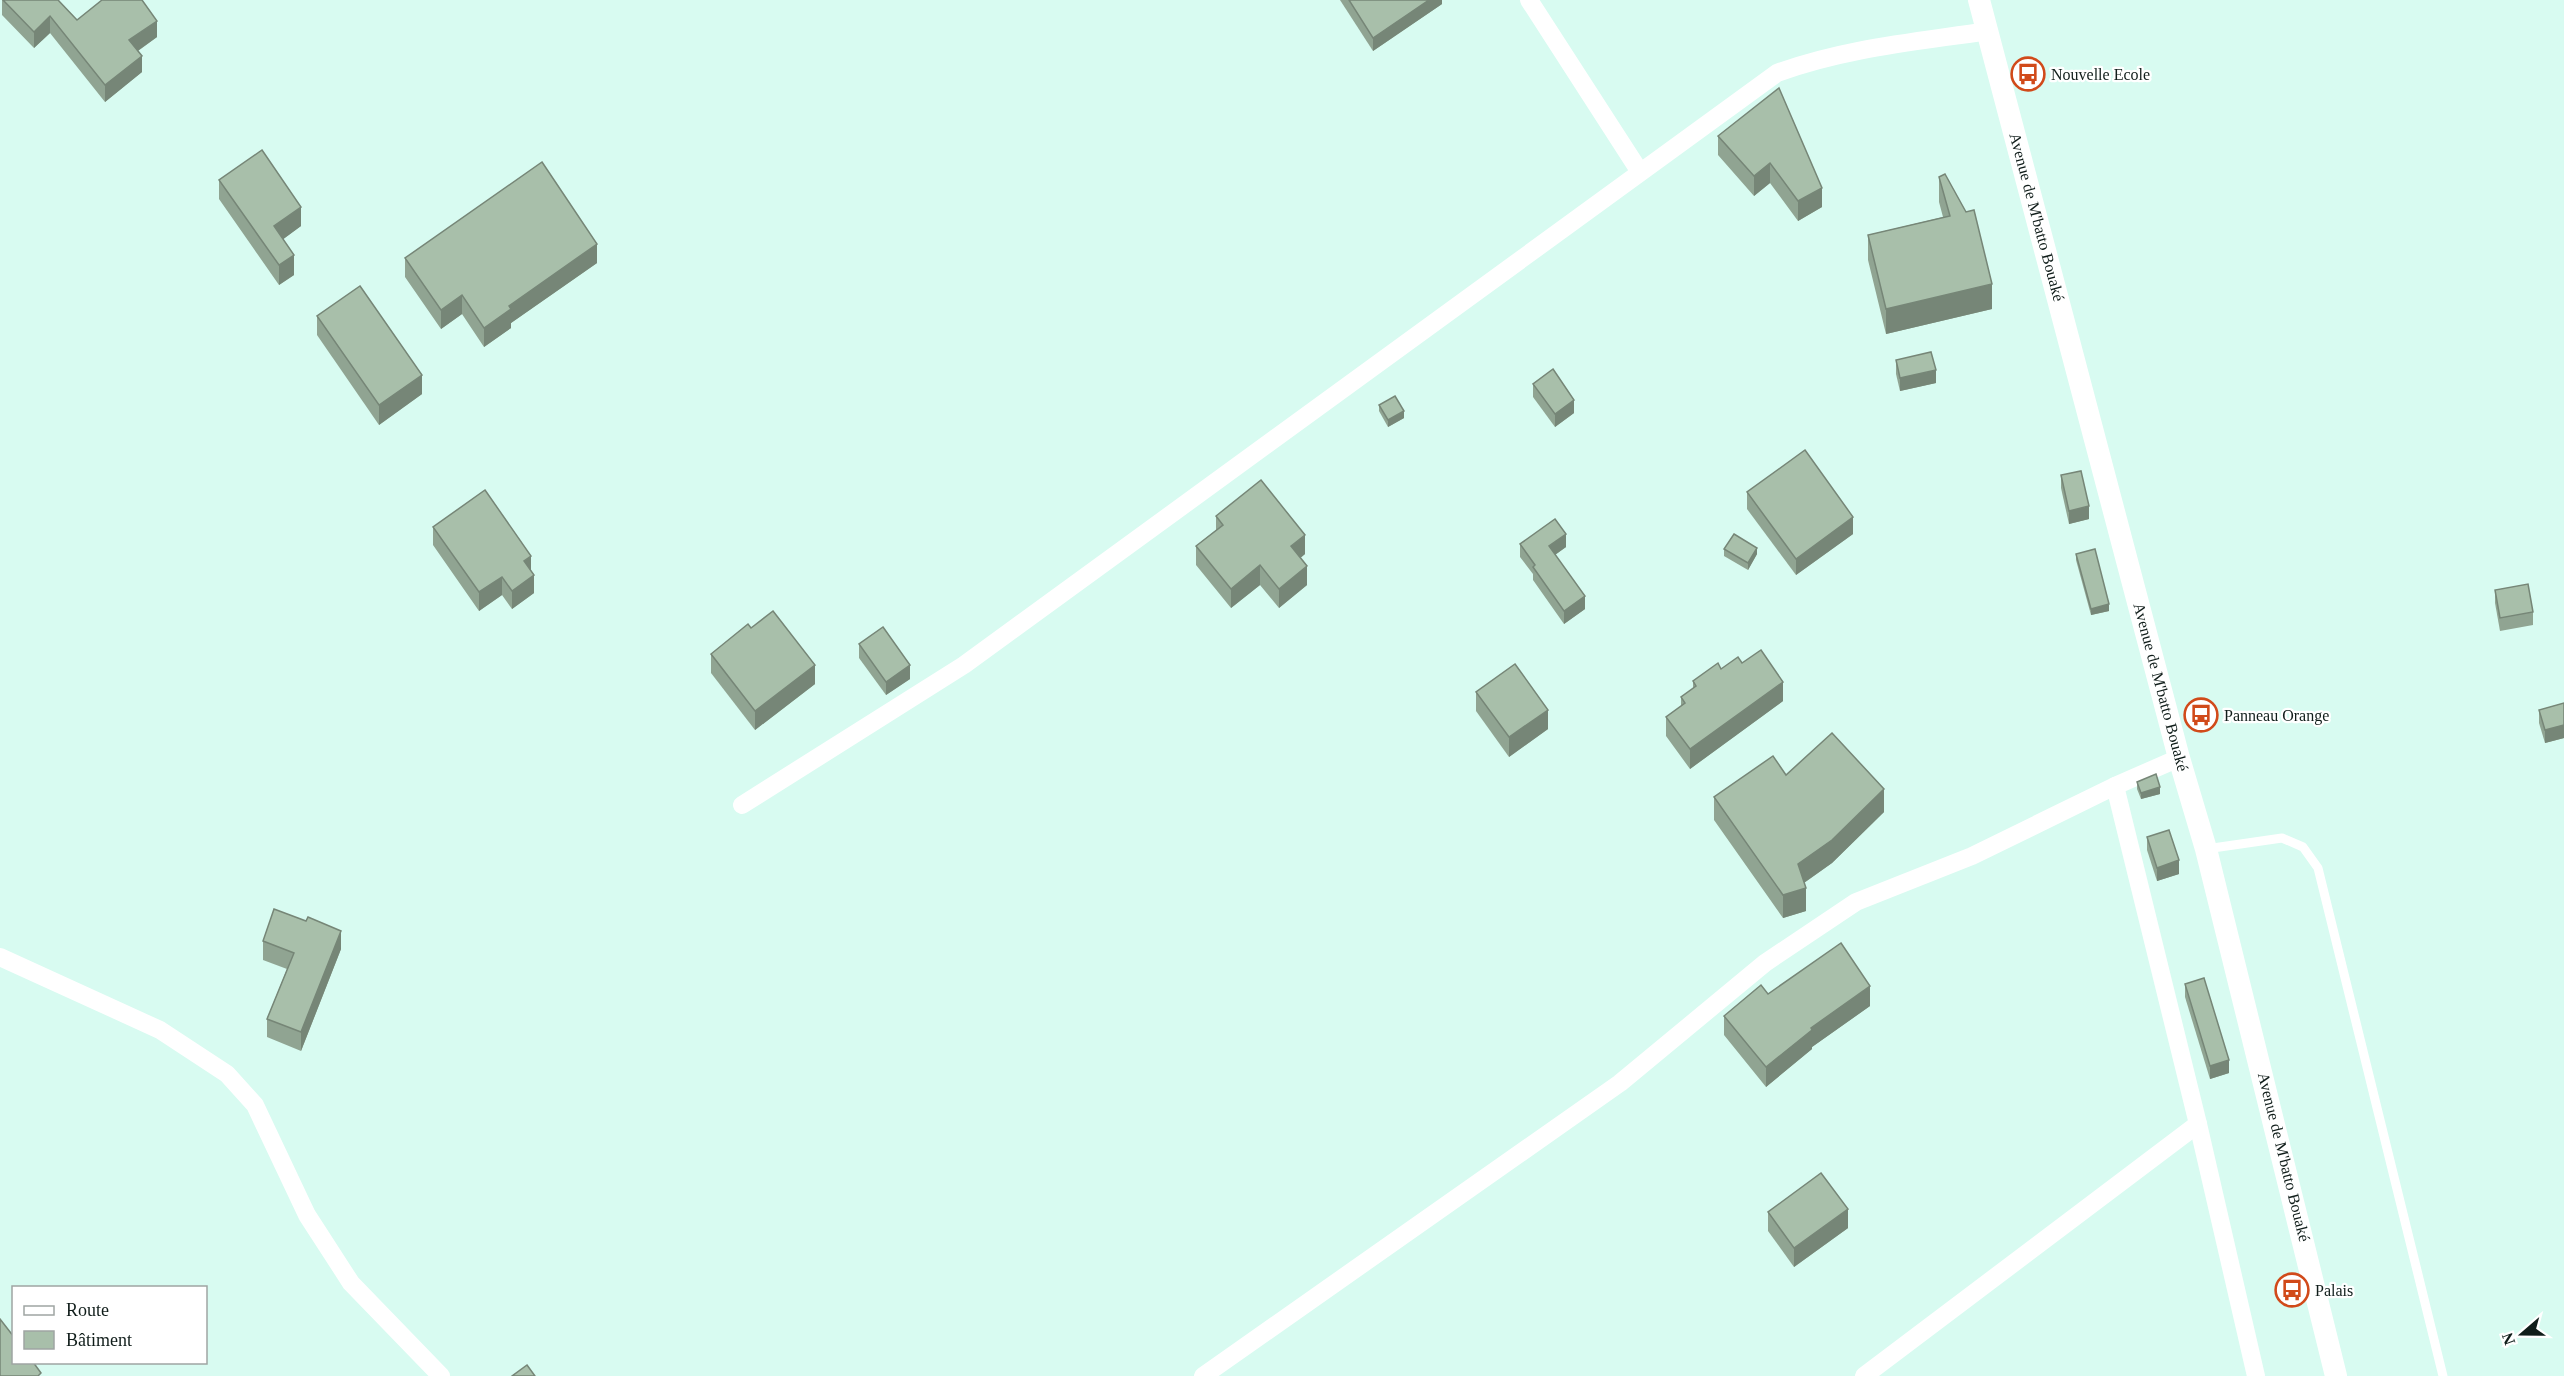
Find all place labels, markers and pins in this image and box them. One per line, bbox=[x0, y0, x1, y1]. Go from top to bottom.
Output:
bus stop icon: Nouvelle Ecole bbox=[2010, 56, 2046, 92]
place label: Nouvelle Ecole bbox=[2051, 66, 2150, 83]
bus stop icon: Panneau Orange bbox=[2183, 697, 2219, 733]
place label: Panneau Orange bbox=[2224, 707, 2329, 725]
bus stop icon: Palais bbox=[2274, 1272, 2310, 1308]
place label: Palais bbox=[2315, 1282, 2353, 1299]

